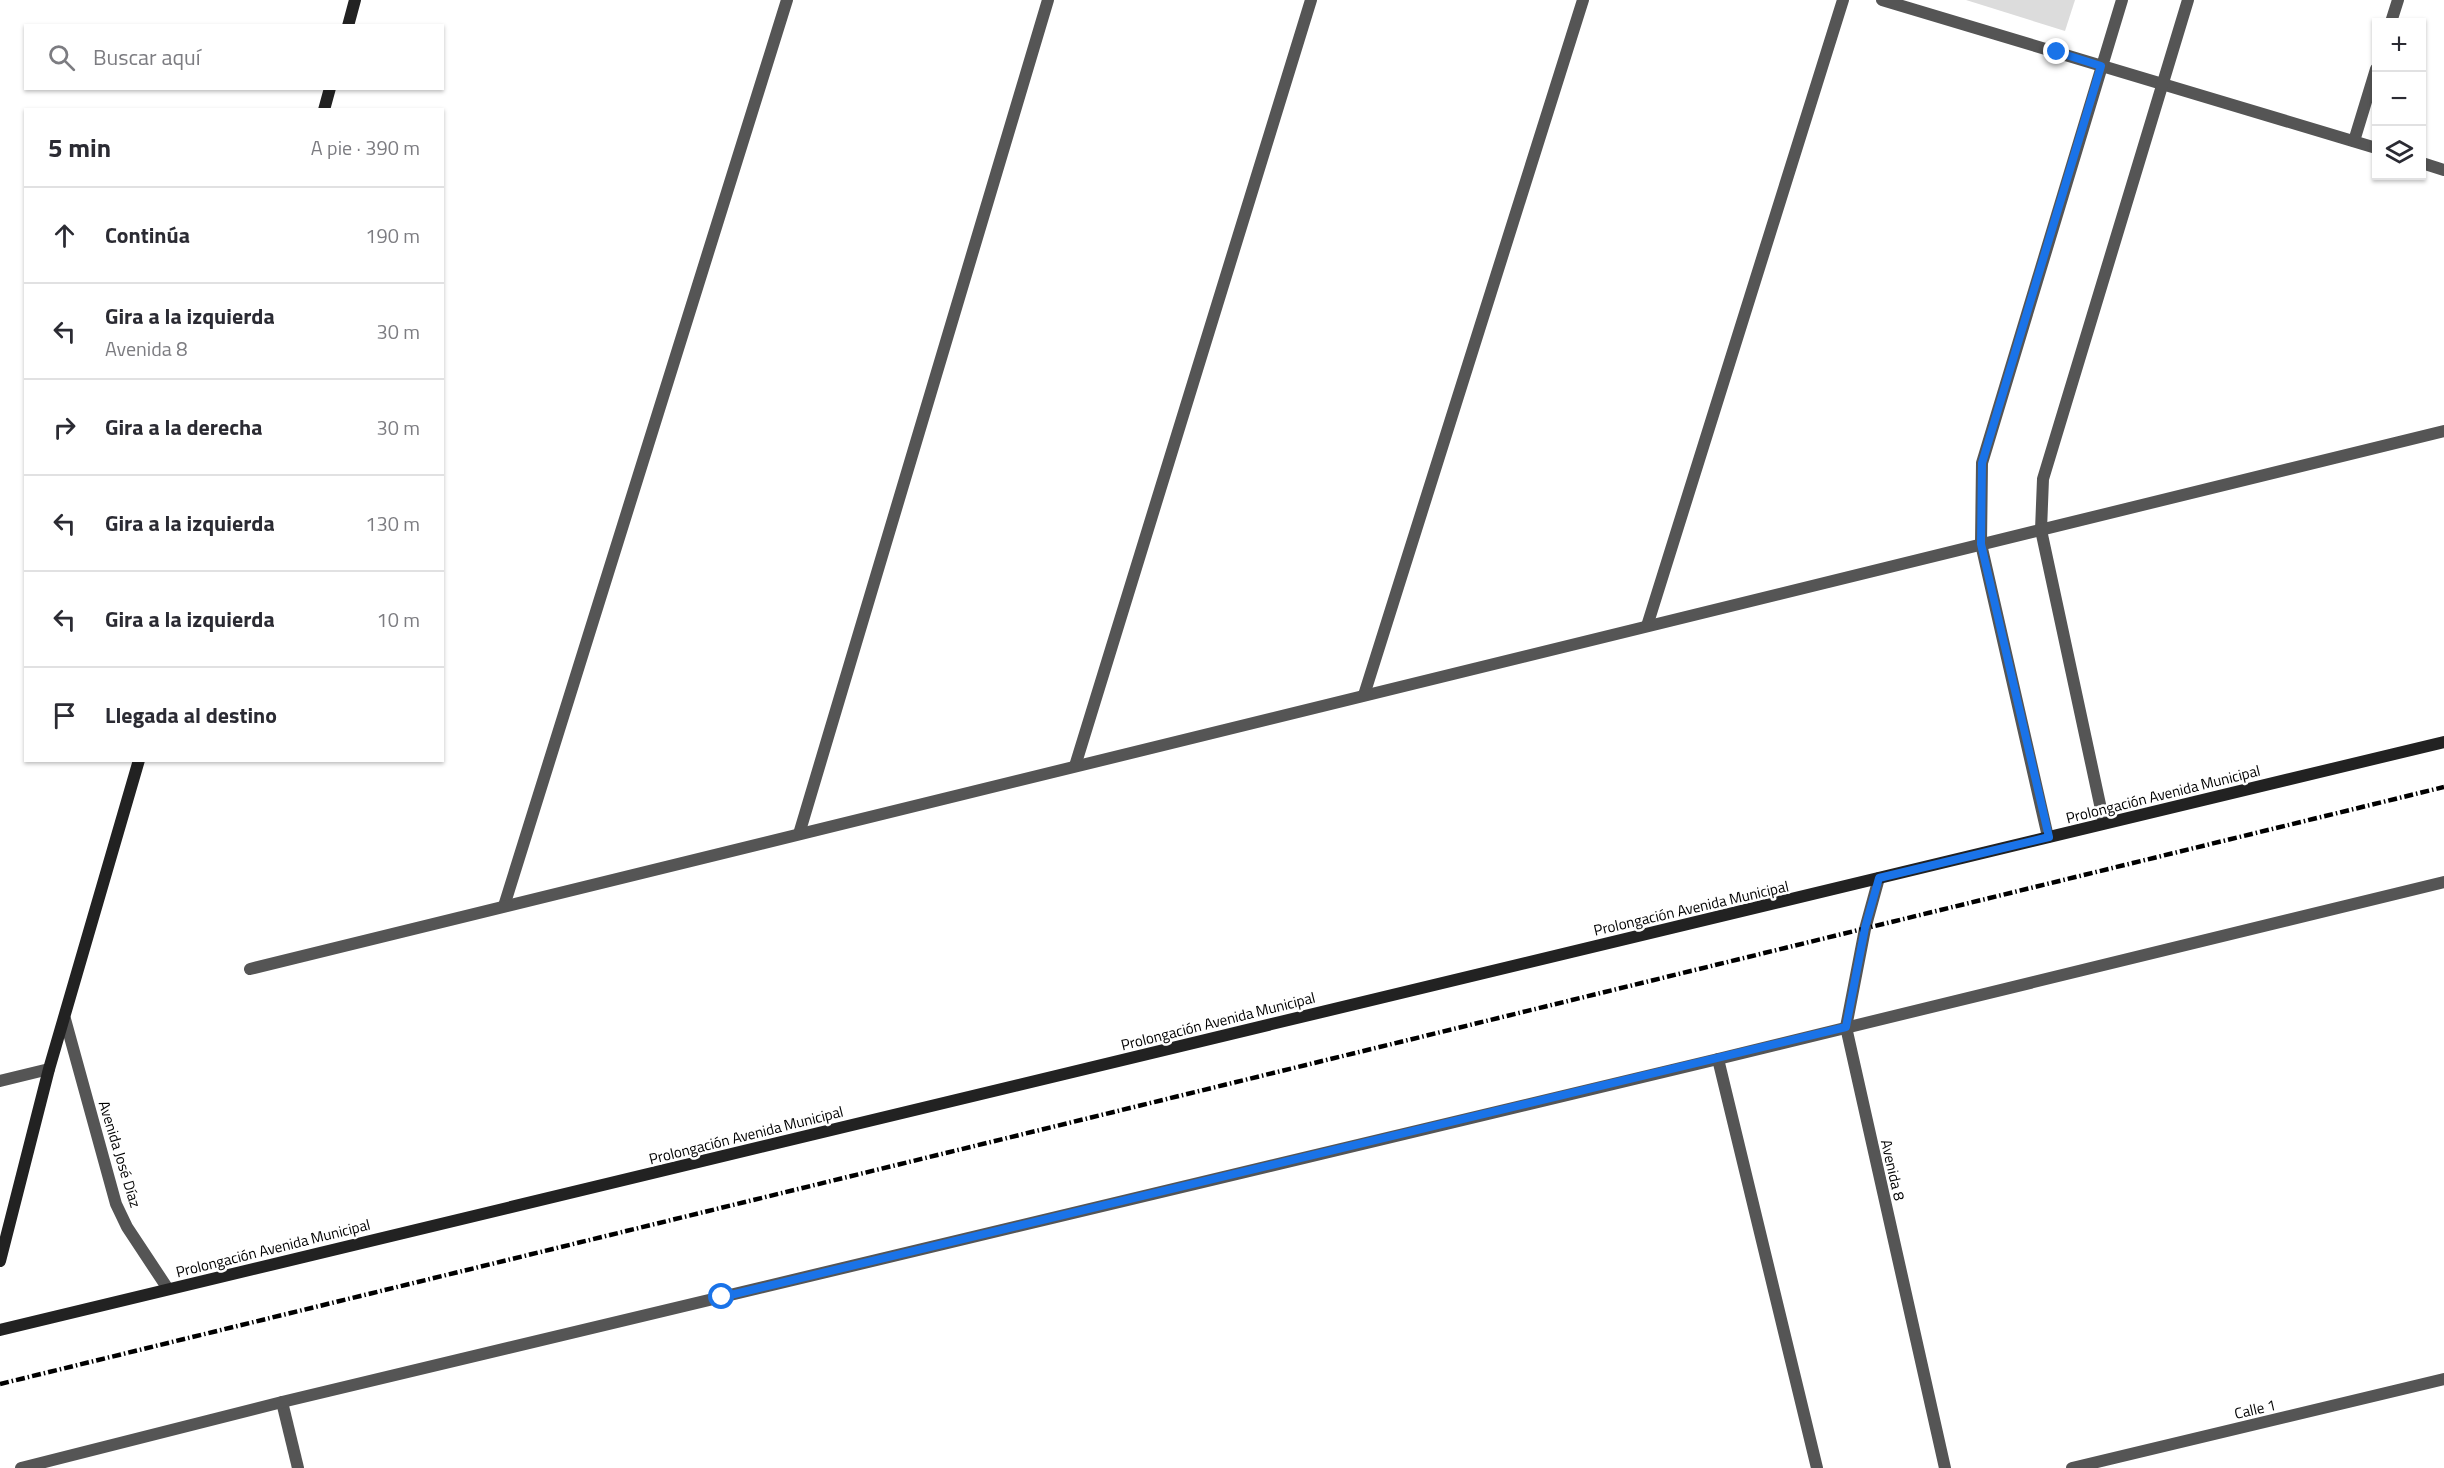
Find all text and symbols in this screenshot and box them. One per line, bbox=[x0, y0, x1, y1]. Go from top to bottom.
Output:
map controls bbox=[2372, 18, 2426, 180]
button: + bbox=[2372, 18, 2426, 72]
search box bbox=[24, 24, 444, 90]
route end bbox=[2043, 38, 2069, 64]
text: Buscar aquí bbox=[93, 40, 201, 74]
icon: search bbox=[45, 41, 78, 74]
button: − bbox=[2372, 72, 2426, 126]
button: layers bbox=[2372, 126, 2426, 180]
text: 5 min bbox=[48, 128, 111, 167]
text: A pie · 390 m bbox=[311, 132, 420, 163]
text: Continúa bbox=[105, 218, 190, 252]
icon: ahead bbox=[48, 219, 81, 252]
text: 190 m bbox=[365, 220, 420, 251]
text: Gira a la izquierda bbox=[105, 299, 275, 333]
icon: left bbox=[48, 315, 81, 348]
text: 30 m bbox=[376, 316, 420, 347]
text: Avenida 8 bbox=[105, 333, 187, 364]
text: Gira a la derecha bbox=[105, 410, 262, 444]
icon: right bbox=[48, 411, 81, 444]
text: 30 m bbox=[376, 412, 420, 443]
text: Gira a la izquierda bbox=[105, 506, 275, 540]
icon: left bbox=[48, 507, 81, 540]
text: 130 m bbox=[365, 508, 420, 539]
text: Gira a la izquierda bbox=[105, 602, 275, 636]
icon: left bbox=[48, 603, 81, 636]
text: 10 m bbox=[376, 604, 420, 635]
text: Llegada al destino bbox=[105, 698, 277, 732]
icon: arrive bbox=[48, 699, 81, 732]
street label: Prolongación Avenida Municipal bbox=[2063, 759, 2263, 829]
street label: Prolongación Avenida Municipal bbox=[1591, 874, 1791, 942]
street label: Prolongación Avenida Municipal bbox=[1118, 986, 1318, 1056]
street label: Avenida José Díaz bbox=[93, 1098, 147, 1210]
street label: Prolongación Avenida Municipal bbox=[646, 1100, 846, 1170]
street label: Avenida 8 bbox=[1875, 1137, 1911, 1203]
street label: Prolongación Avenida Municipal bbox=[173, 1213, 373, 1283]
route start bbox=[708, 1283, 734, 1309]
street label: Calle 1 bbox=[2232, 1393, 2278, 1425]

